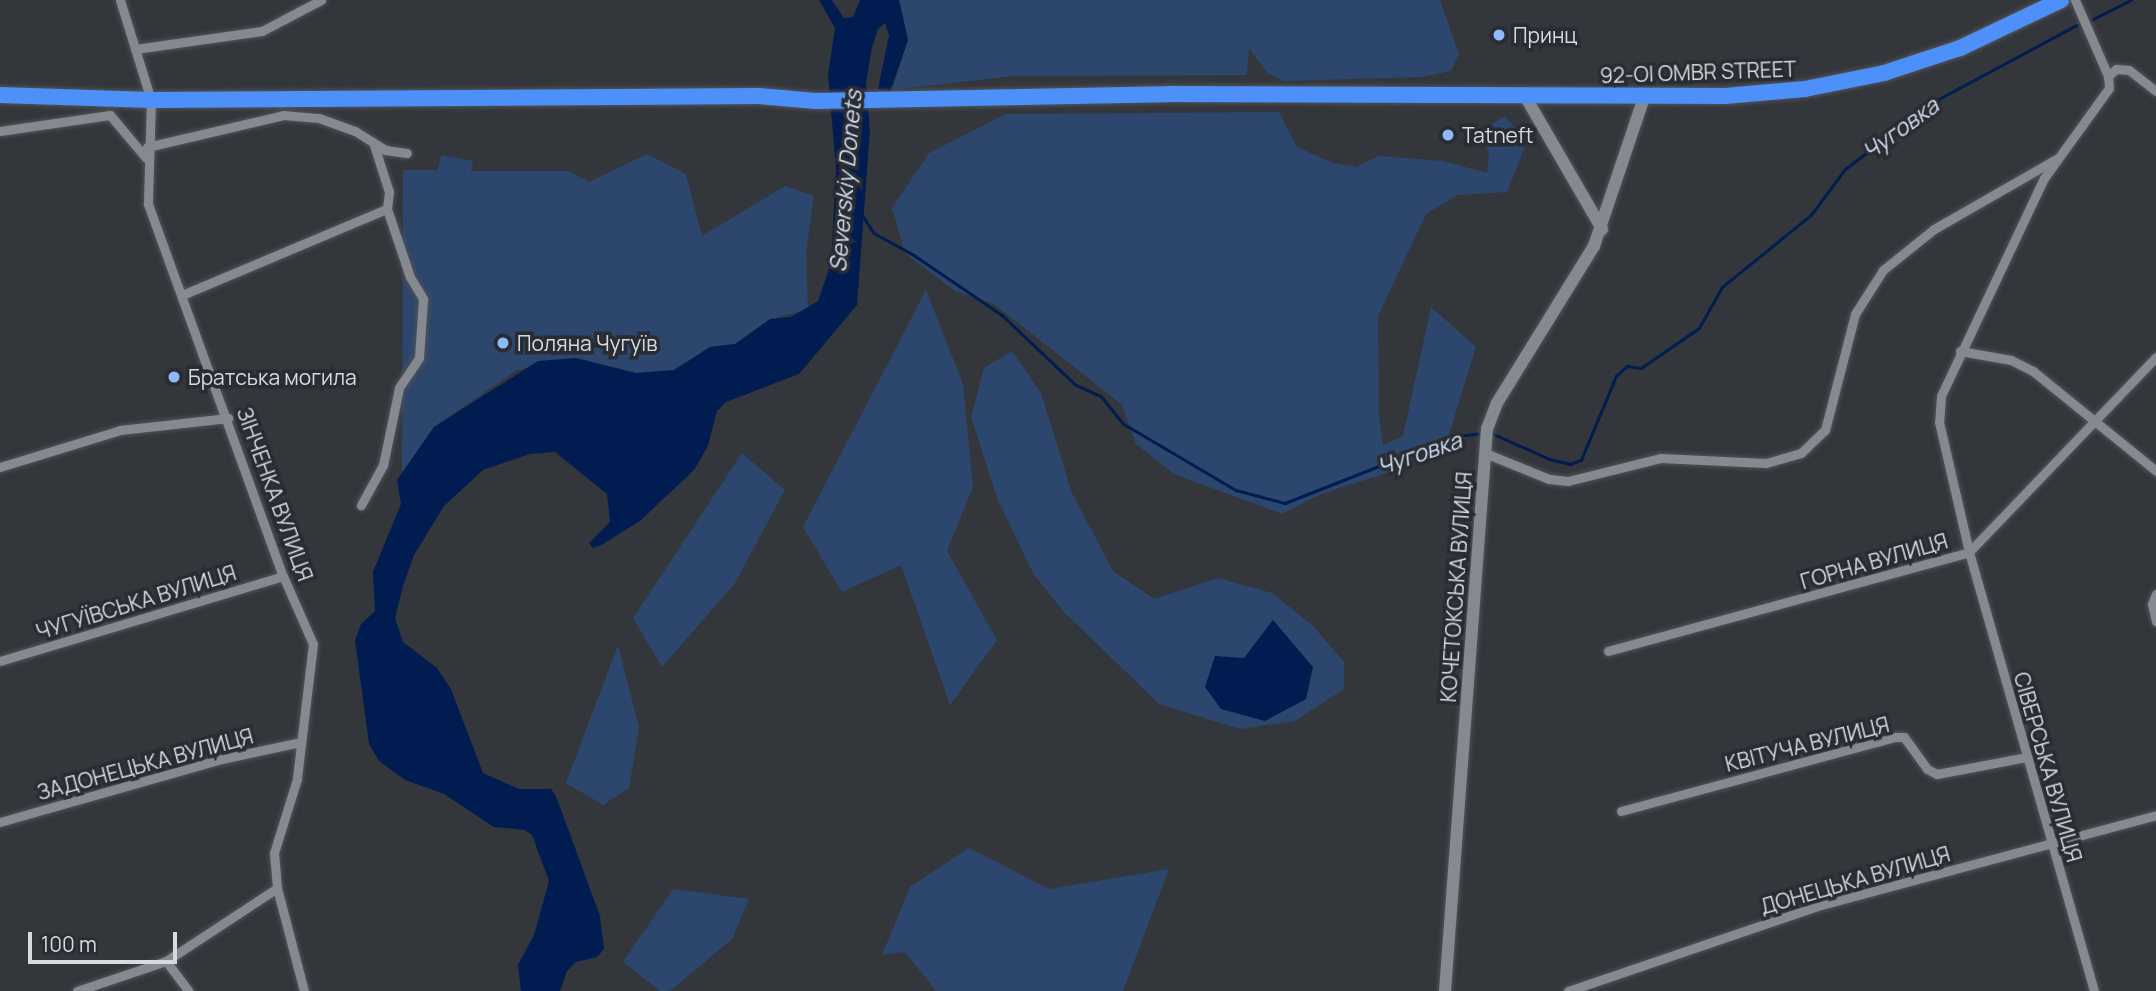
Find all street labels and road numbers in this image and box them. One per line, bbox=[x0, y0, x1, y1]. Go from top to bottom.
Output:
street label: 92-OI OMBR STREET bbox=[1599, 56, 1797, 88]
street label: ЗІНЧЕНКА ВУЛИЦЯ bbox=[232, 404, 318, 584]
street label: КОЧЕТОКСЬКА ВУЛИЦЯ bbox=[1435, 471, 1477, 703]
street label: ГОРНА ВУЛИЦЯ bbox=[1797, 528, 1951, 594]
street label: ЧУГУЇВСЬКА ВУЛИЦЯ bbox=[33, 560, 239, 644]
street label: СІВЕРСЬКА ВУЛИЦЯ bbox=[2009, 669, 2087, 865]
street label: КВІТУЧА ВУЛИЦЯ bbox=[1722, 711, 1892, 777]
street label: ЗАДОНЕЦЬКА ВУЛИЦЯ bbox=[34, 723, 256, 805]
street label: ДОНЕЦЬКА ВУЛИЦЯ bbox=[1757, 841, 1953, 919]

